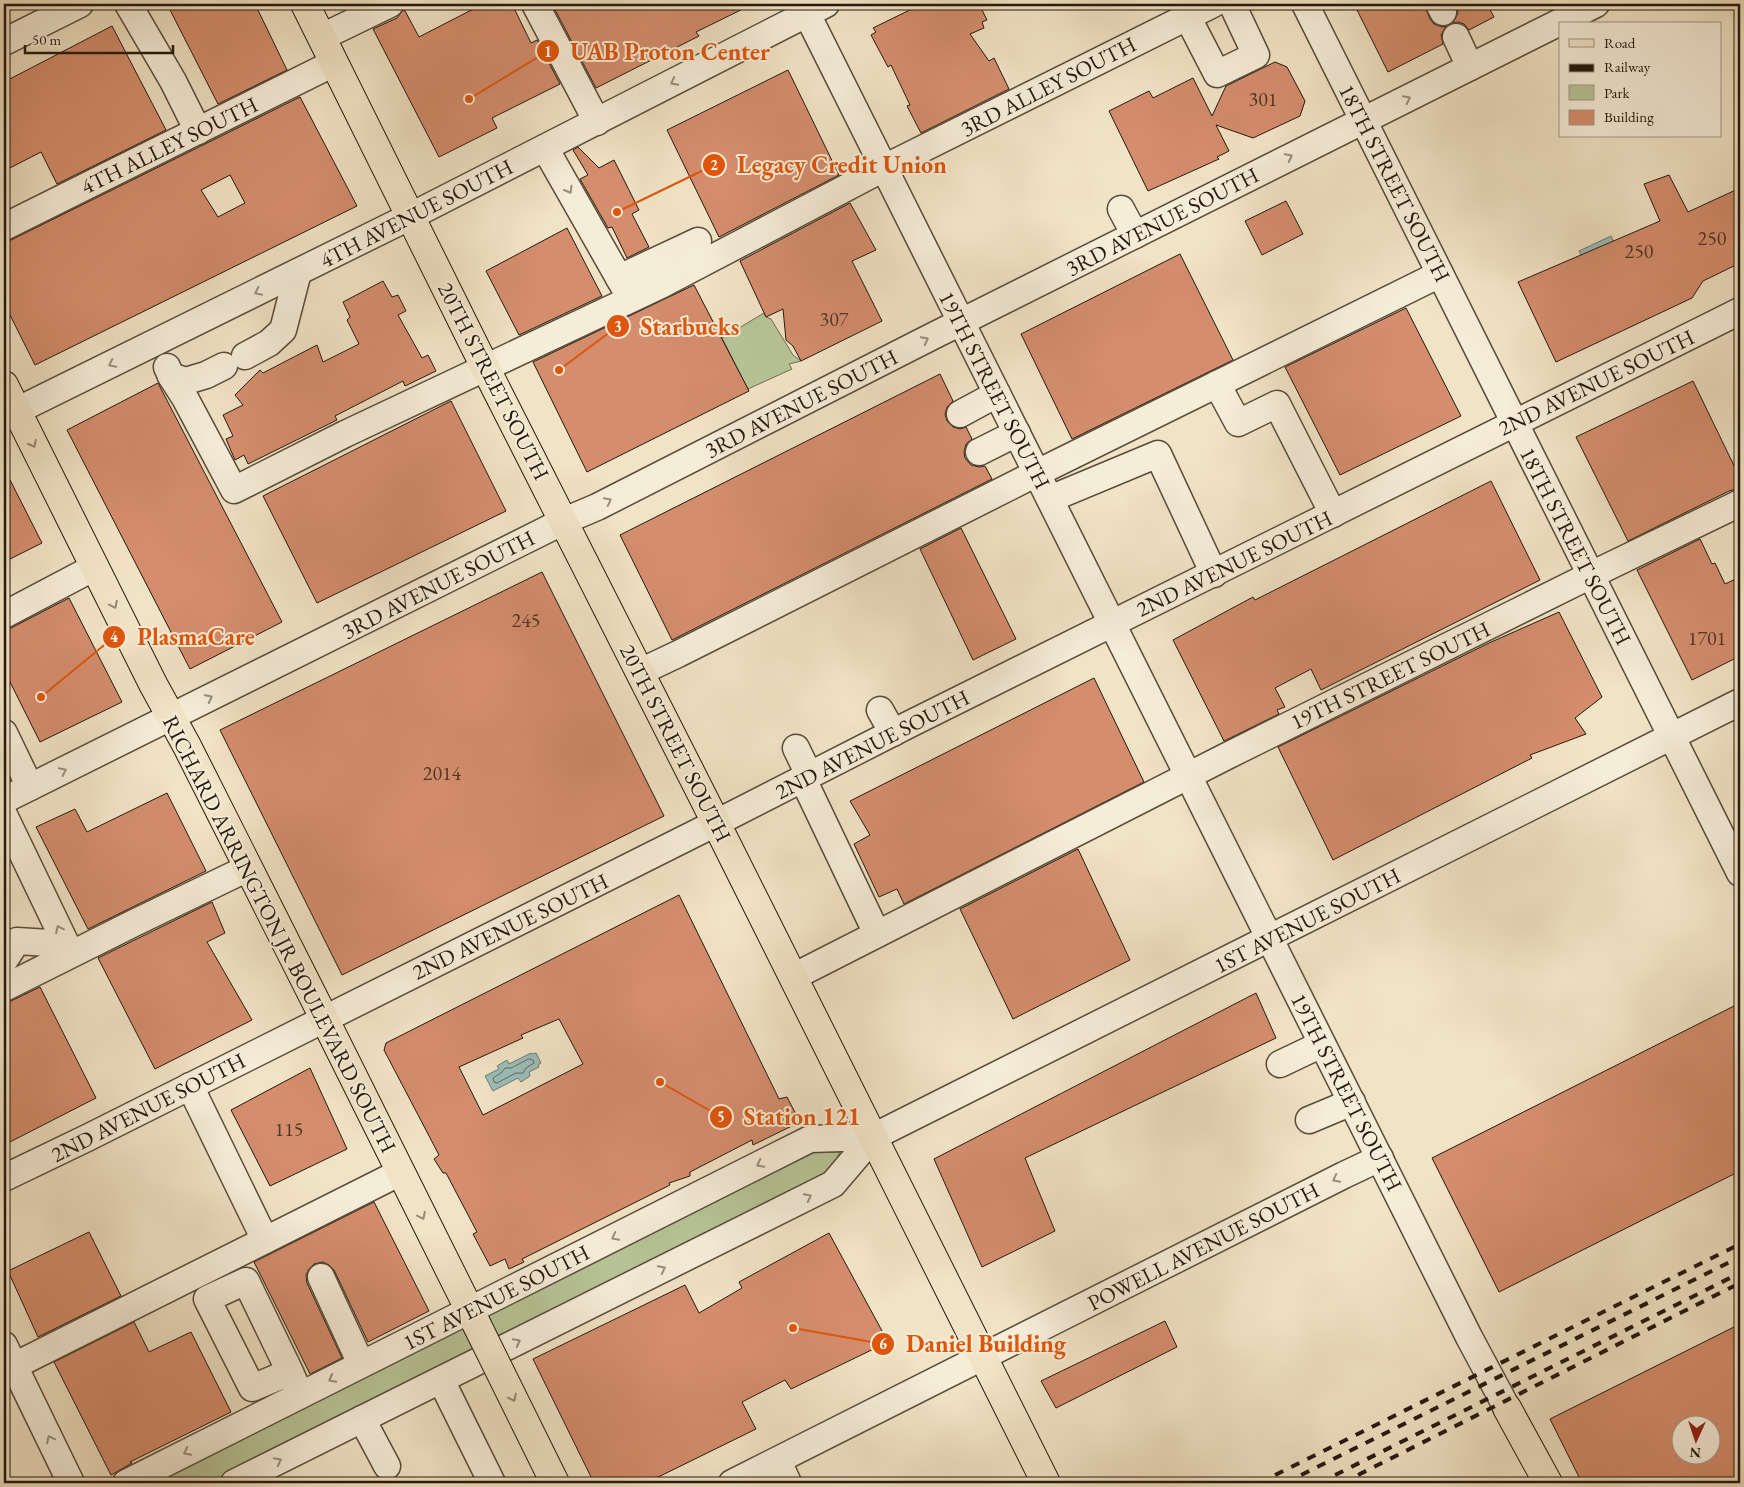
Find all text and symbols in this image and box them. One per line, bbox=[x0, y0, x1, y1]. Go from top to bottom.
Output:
scale bar bbox=[25, 22, 172, 54]
legend bbox=[1559, 22, 1722, 138]
text: 50 m bbox=[32, 30, 61, 49]
street label: 3RD ALLEY SOUTH bbox=[955, 30, 1141, 143]
callout: UAB Proton Center bbox=[536, 32, 780, 71]
text: Road bbox=[1604, 33, 1636, 52]
text: UAB Proton Center bbox=[570, 36, 770, 67]
text: 1 bbox=[544, 42, 552, 61]
text: Railway bbox=[1604, 57, 1651, 76]
one-way arrow bbox=[670, 76, 679, 86]
street label: 18TH STREET SOUTH bbox=[1332, 79, 1457, 287]
text: Park bbox=[1604, 83, 1631, 102]
house number: 301 bbox=[1249, 86, 1277, 112]
street label: 4TH ALLEY SOUTH bbox=[76, 90, 263, 201]
one-way arrow bbox=[1401, 95, 1410, 105]
text: Building bbox=[1604, 107, 1654, 126]
callout: Legacy Credit Union bbox=[702, 145, 957, 184]
text: Legacy Credit Union bbox=[737, 149, 947, 181]
street label: 4TH AVENUE SOUTH bbox=[315, 152, 518, 275]
one-way arrow bbox=[1284, 153, 1293, 164]
text: 2 bbox=[710, 155, 718, 174]
street label: 3RD AVENUE SOUTH bbox=[1061, 160, 1264, 283]
one-way arrow bbox=[563, 185, 573, 194]
house number: 250 bbox=[1698, 225, 1727, 251]
house number: 250 bbox=[1625, 238, 1654, 264]
street label: 20TH STREET SOUTH bbox=[431, 277, 556, 485]
one-way arrow bbox=[254, 286, 263, 296]
street label: 19TH STREET SOUTH bbox=[932, 286, 1057, 494]
house number: 307 bbox=[820, 306, 849, 332]
callout: Starbucks bbox=[606, 307, 750, 346]
text: Starbucks bbox=[641, 311, 739, 342]
text: 3 bbox=[614, 317, 622, 336]
street label: 2ND AVENUE SOUTH bbox=[1493, 322, 1699, 443]
one-way arrow bbox=[920, 336, 929, 346]
street label: 3RD AVENUE SOUTH bbox=[700, 342, 903, 465]
one-way arrow bbox=[108, 357, 117, 368]
one-way arrow bbox=[27, 439, 37, 448]
street label: 18TH STREET SOUTH bbox=[1513, 442, 1638, 650]
one-way arrow bbox=[603, 497, 612, 507]
street label: 2ND AVENUE SOUTH bbox=[1131, 503, 1337, 624]
street label: 3RD AVENUE SOUTH bbox=[337, 523, 540, 646]
one-way arrow bbox=[108, 600, 118, 609]
house number: 245 bbox=[512, 607, 540, 633]
street label: 19TH STREET SOUTH bbox=[1286, 615, 1495, 736]
callout: PlasmaCare bbox=[102, 617, 264, 656]
text: PlasmaCare bbox=[137, 621, 255, 652]
house number: 1701 bbox=[1688, 625, 1726, 651]
text: 4 bbox=[110, 627, 119, 646]
street label: 20TH STREET SOUTH bbox=[613, 639, 738, 847]
street label: 2ND AVENUE SOUTH bbox=[770, 683, 974, 806]
one-way arrow bbox=[203, 694, 212, 704]
street label: RICHARD ARRINGTON JR BOULEVARD SOUTH bbox=[156, 711, 403, 1158]
house number: 2014 bbox=[423, 760, 462, 786]
one-way arrow bbox=[58, 767, 67, 777]
street label: 1ST AVENUE SOUTH bbox=[1209, 861, 1405, 980]
street label: 2ND AVENUE SOUTH bbox=[407, 866, 613, 987]
one-way arrow bbox=[55, 925, 65, 934]
street label: 19TH STREET SOUTH bbox=[1284, 988, 1409, 1196]
street label: 2ND AVENUE SOUTH bbox=[46, 1046, 250, 1169]
callout: Station 121 bbox=[708, 1097, 870, 1136]
text: Station 121 bbox=[744, 1101, 860, 1132]
text: 5 bbox=[717, 1107, 725, 1126]
house number: 115 bbox=[275, 1116, 303, 1142]
one-way arrow bbox=[756, 1158, 765, 1168]
one-way arrow bbox=[1332, 1173, 1341, 1183]
street label: POWELL AVENUE SOUTH bbox=[1082, 1175, 1324, 1318]
one-way arrow bbox=[802, 1193, 811, 1203]
one-way arrow bbox=[416, 1211, 427, 1220]
one-way arrow bbox=[611, 1231, 620, 1241]
street label: 1ST AVENUE SOUTH bbox=[398, 1238, 594, 1357]
one-way arrow bbox=[657, 1265, 666, 1275]
callout: Daniel Building bbox=[871, 1324, 1076, 1363]
text: Daniel Building bbox=[906, 1328, 1067, 1360]
text: 6 bbox=[879, 1334, 887, 1353]
one-way arrow bbox=[512, 1338, 521, 1348]
one-way arrow bbox=[328, 1373, 337, 1383]
one-way arrow bbox=[507, 1393, 517, 1402]
north arrow bbox=[1672, 1414, 1722, 1464]
one-way arrow bbox=[46, 1436, 56, 1445]
text: N bbox=[1689, 1444, 1701, 1462]
one-way arrow bbox=[183, 1446, 192, 1456]
one-way arrow bbox=[272, 1458, 281, 1468]

